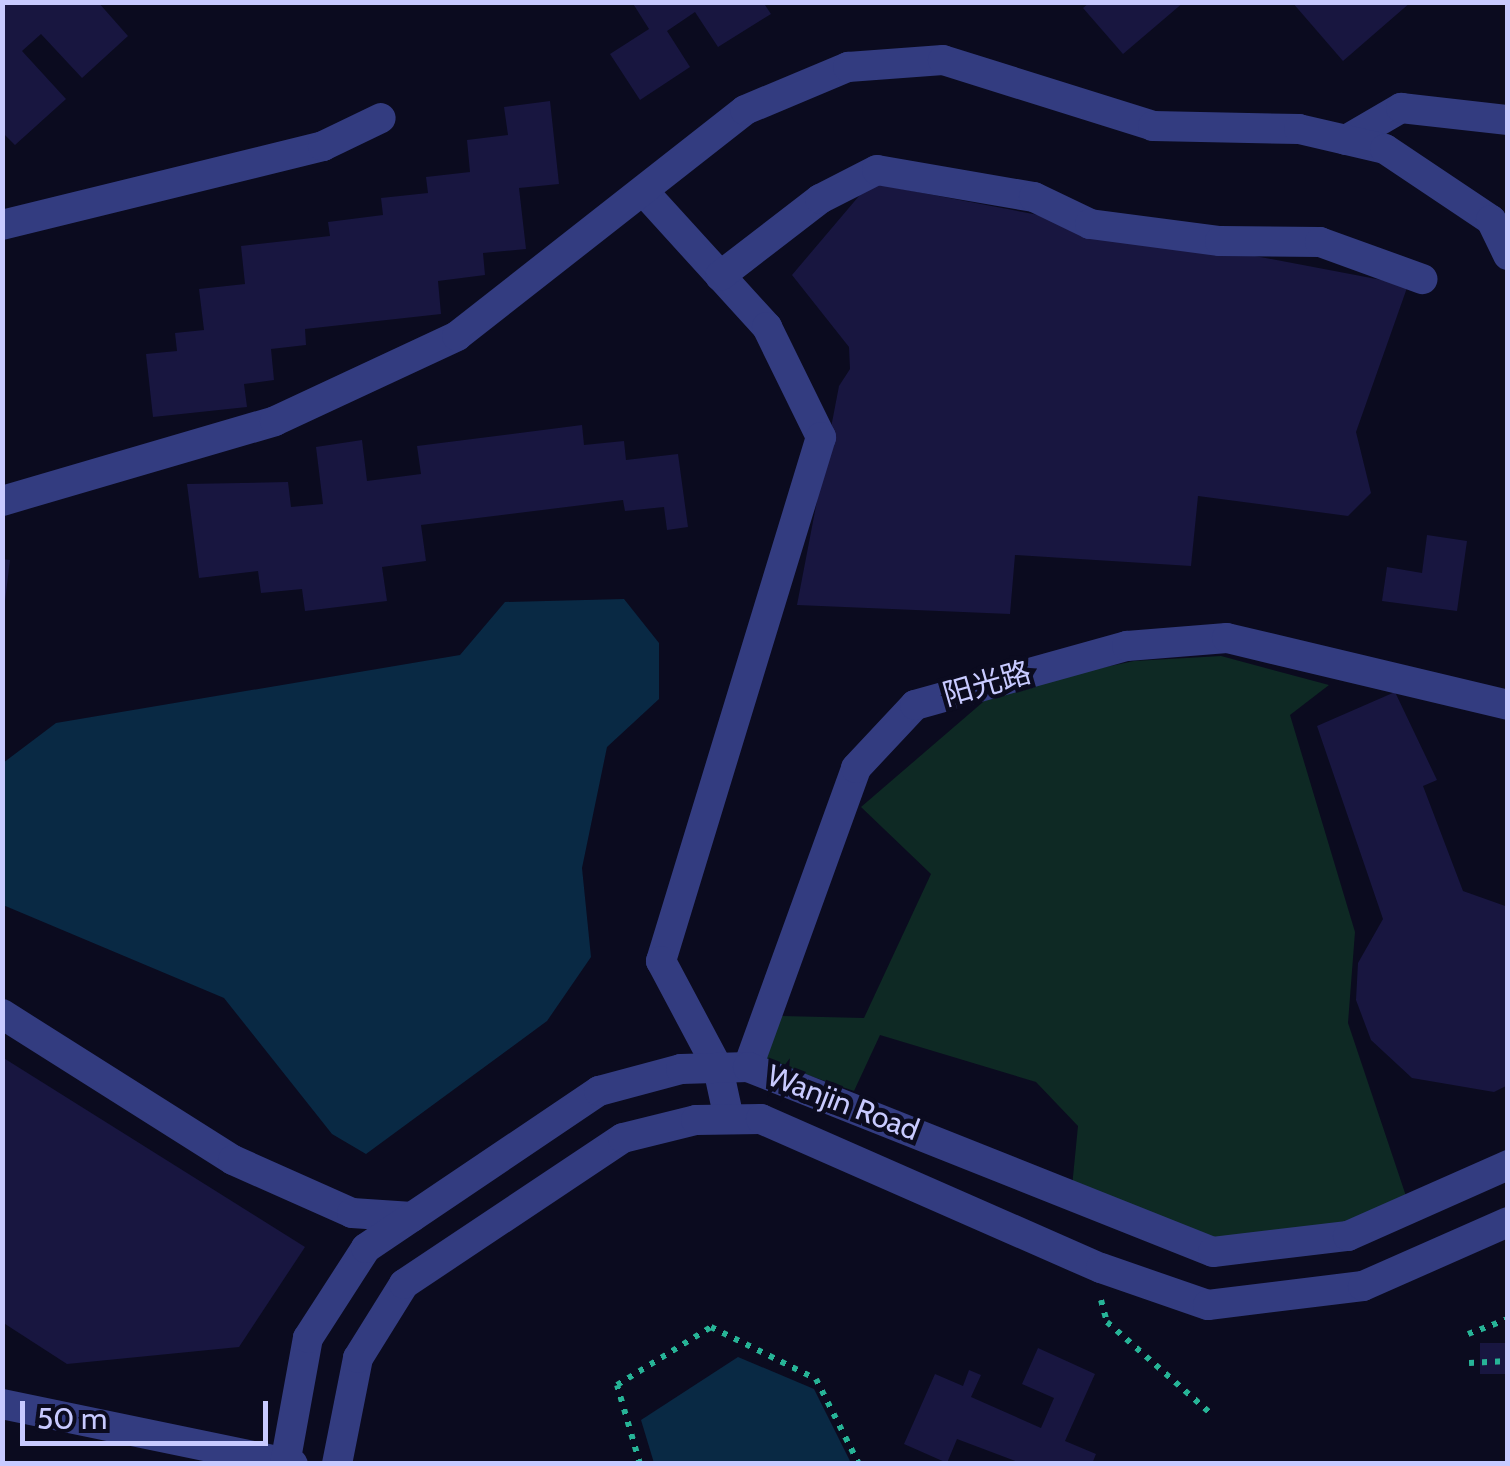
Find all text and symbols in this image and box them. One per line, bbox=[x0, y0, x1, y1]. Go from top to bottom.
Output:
street label: 阳光路 bbox=[939, 654, 1035, 714]
street label: Wanjin Road bbox=[762, 1058, 924, 1148]
scale bar bbox=[25, 1381, 272, 1443]
text: 50 m bbox=[37, 1400, 107, 1437]

